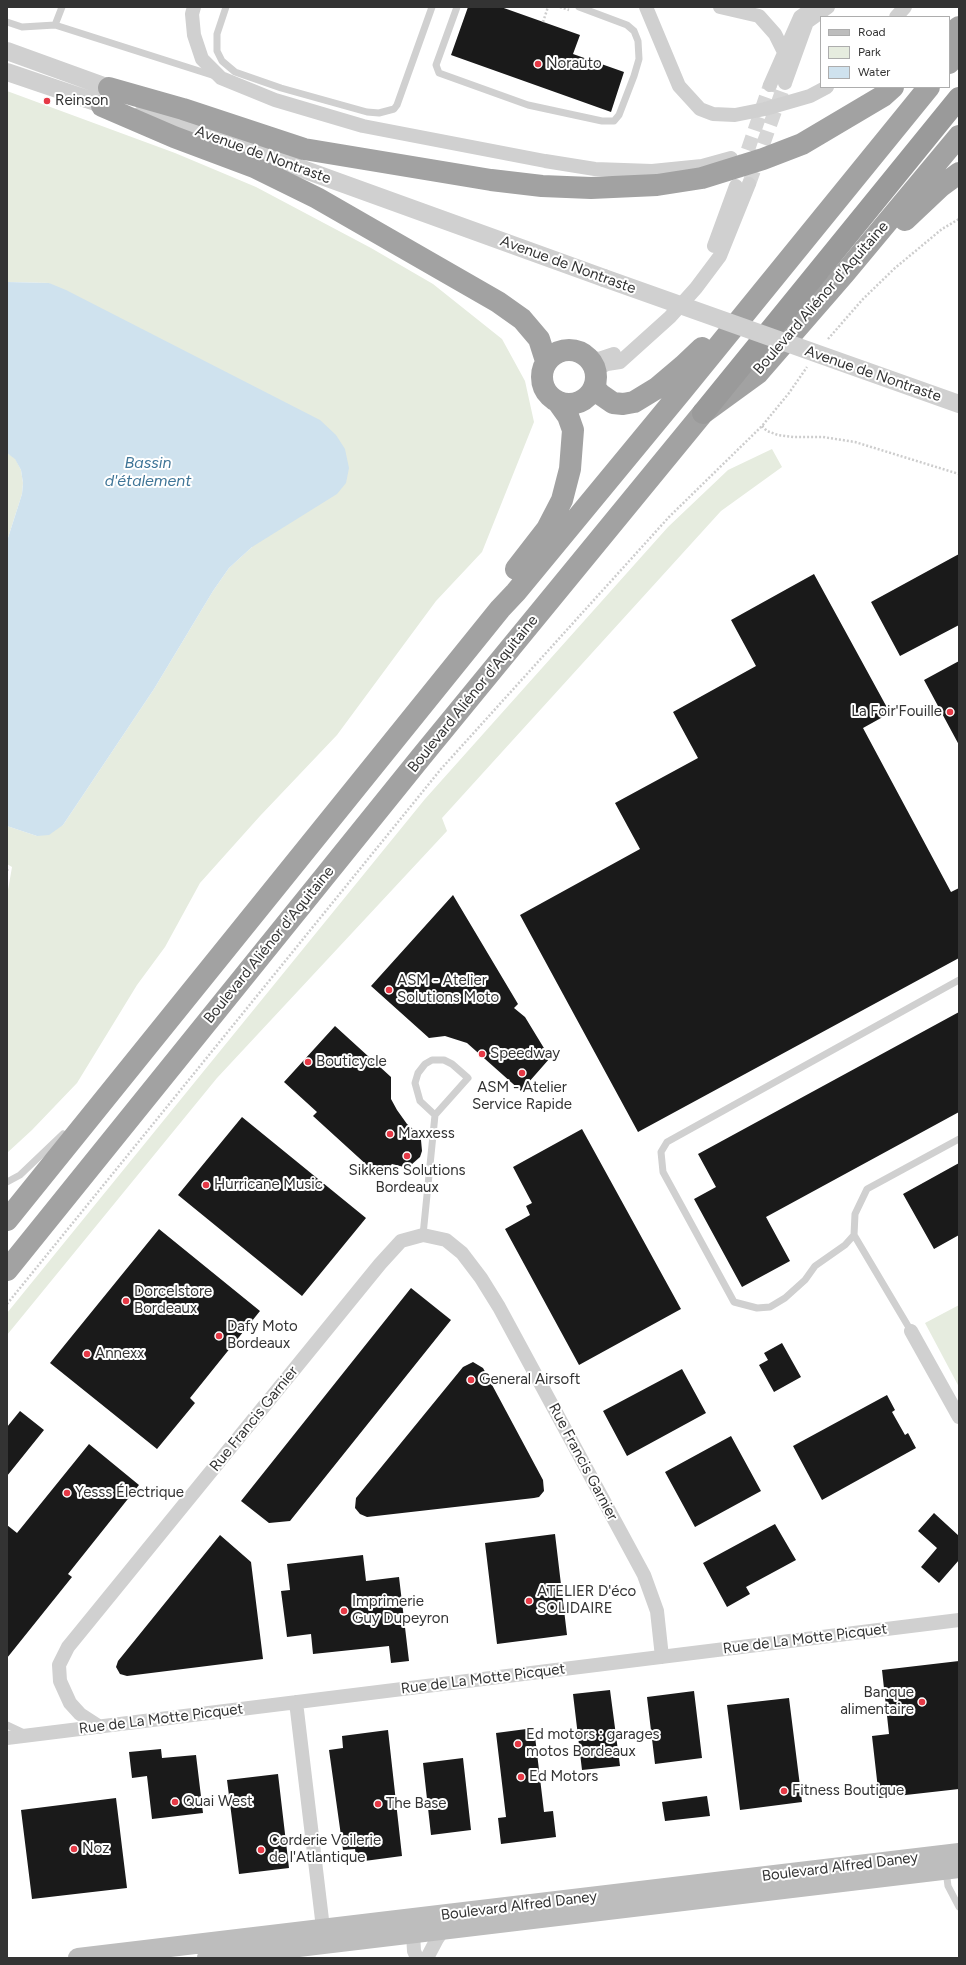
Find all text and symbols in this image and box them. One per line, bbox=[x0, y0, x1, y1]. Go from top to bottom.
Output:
legend bbox=[820, 16, 950, 88]
text: Road bbox=[858, 25, 886, 39]
text: Park bbox=[858, 45, 881, 59]
place label: Norauto bbox=[546, 55, 602, 73]
marker: Norauto bbox=[533, 59, 543, 69]
text: Water bbox=[858, 65, 890, 79]
place label: Reinson bbox=[55, 92, 108, 110]
marker: Reinson bbox=[42, 96, 52, 106]
street label: Avenue de Nontraste bbox=[193, 122, 333, 188]
street label: Boulevard Aliénor d'Aquitaine bbox=[750, 218, 892, 378]
street label: Avenue de Nontraste bbox=[498, 232, 638, 298]
street label: Avenue de Nontraste bbox=[802, 342, 944, 406]
water label: Bassin d'étalement bbox=[105, 453, 191, 491]
street label: Boulevard Aliénor d'Aquitaine bbox=[404, 612, 542, 776]
place label: La Foir'Fouille bbox=[851, 703, 942, 721]
marker: La Foir'Fouille bbox=[945, 707, 955, 717]
street label: Boulevard Aliénor d'Aquitaine bbox=[200, 863, 338, 1027]
place label: ASM - Atelier Solutions Moto bbox=[397, 972, 499, 1007]
marker: ASM - Atelier Solutions Moto bbox=[384, 985, 394, 995]
place label: Speedway bbox=[490, 1045, 560, 1063]
marker: Speedway bbox=[477, 1049, 487, 1059]
place label: Bouticycle bbox=[316, 1053, 387, 1071]
marker: Bouticycle bbox=[303, 1057, 313, 1067]
marker: ASM - Atelier Service Rapide bbox=[517, 1068, 527, 1078]
place label: ASM - Atelier Service Rapide bbox=[472, 1079, 572, 1114]
place label: Maxxess bbox=[398, 1125, 455, 1143]
marker: Maxxess bbox=[385, 1129, 395, 1139]
marker: Sikkens Solutions Bordeaux bbox=[402, 1151, 412, 1161]
place label: Sikkens Solutions Bordeaux bbox=[348, 1162, 466, 1197]
place label: Hurricane Music bbox=[214, 1176, 323, 1194]
marker: Hurricane Music bbox=[201, 1180, 211, 1190]
place label: Dorcelstore Bordeaux bbox=[134, 1283, 212, 1318]
marker: Dorcelstore Bordeaux bbox=[121, 1296, 131, 1306]
place label: Dafy Moto Bordeaux bbox=[227, 1318, 298, 1353]
marker: Dafy Moto Bordeaux bbox=[214, 1331, 224, 1341]
place label: Annexx bbox=[95, 1345, 144, 1363]
marker: Annexx bbox=[82, 1349, 92, 1359]
street label: Rue Francis Garnier bbox=[206, 1363, 302, 1475]
place label: General Airsoft bbox=[479, 1371, 580, 1389]
marker: General Airsoft bbox=[466, 1375, 476, 1385]
street label: Rue Francis Garnier bbox=[544, 1400, 622, 1524]
place label: Yesss Électrique bbox=[75, 1484, 184, 1502]
marker: Yesss Électrique bbox=[62, 1488, 72, 1498]
place label: ATELIER D'éco SOLIDAIRE bbox=[537, 1583, 636, 1618]
place label: Imprimerie Guy Dupeyron bbox=[352, 1593, 449, 1628]
marker: ATELIER D'éco SOLIDAIRE bbox=[524, 1596, 534, 1606]
marker: Imprimerie Guy Dupeyron bbox=[339, 1606, 349, 1616]
street label: Rue de La Motte Picquet bbox=[722, 1620, 888, 1658]
street label: Rue de La Motte Picquet bbox=[400, 1660, 566, 1698]
place label: Banque alimentaire bbox=[840, 1684, 914, 1719]
marker: Banque alimentaire bbox=[917, 1697, 927, 1707]
street label: Rue de La Motte Picquet bbox=[78, 1700, 244, 1738]
place label: Ed motors : garages motos Bordeaux bbox=[526, 1726, 660, 1761]
marker: Ed motors : garages motos Bordeaux bbox=[513, 1739, 523, 1749]
place label: Ed Motors bbox=[529, 1768, 598, 1786]
marker: Ed Motors bbox=[516, 1772, 526, 1782]
place label: Fitness Boutique bbox=[792, 1782, 904, 1800]
marker: Fitness Boutique bbox=[779, 1786, 789, 1796]
place label: Quai West bbox=[183, 1793, 253, 1811]
place label: The Base bbox=[386, 1795, 447, 1813]
marker: Quai West bbox=[170, 1797, 180, 1807]
marker: The Base bbox=[373, 1799, 383, 1809]
place label: Corderie Voilerie de l'Atlantique bbox=[269, 1832, 381, 1867]
place label: Noz bbox=[82, 1840, 110, 1858]
marker: Noz bbox=[69, 1844, 79, 1854]
marker: Corderie Voilerie de l'Atlantique bbox=[256, 1845, 266, 1855]
street label: Boulevard Alfred Daney bbox=[761, 1848, 919, 1886]
street label: Boulevard Alfred Daney bbox=[440, 1887, 598, 1925]

